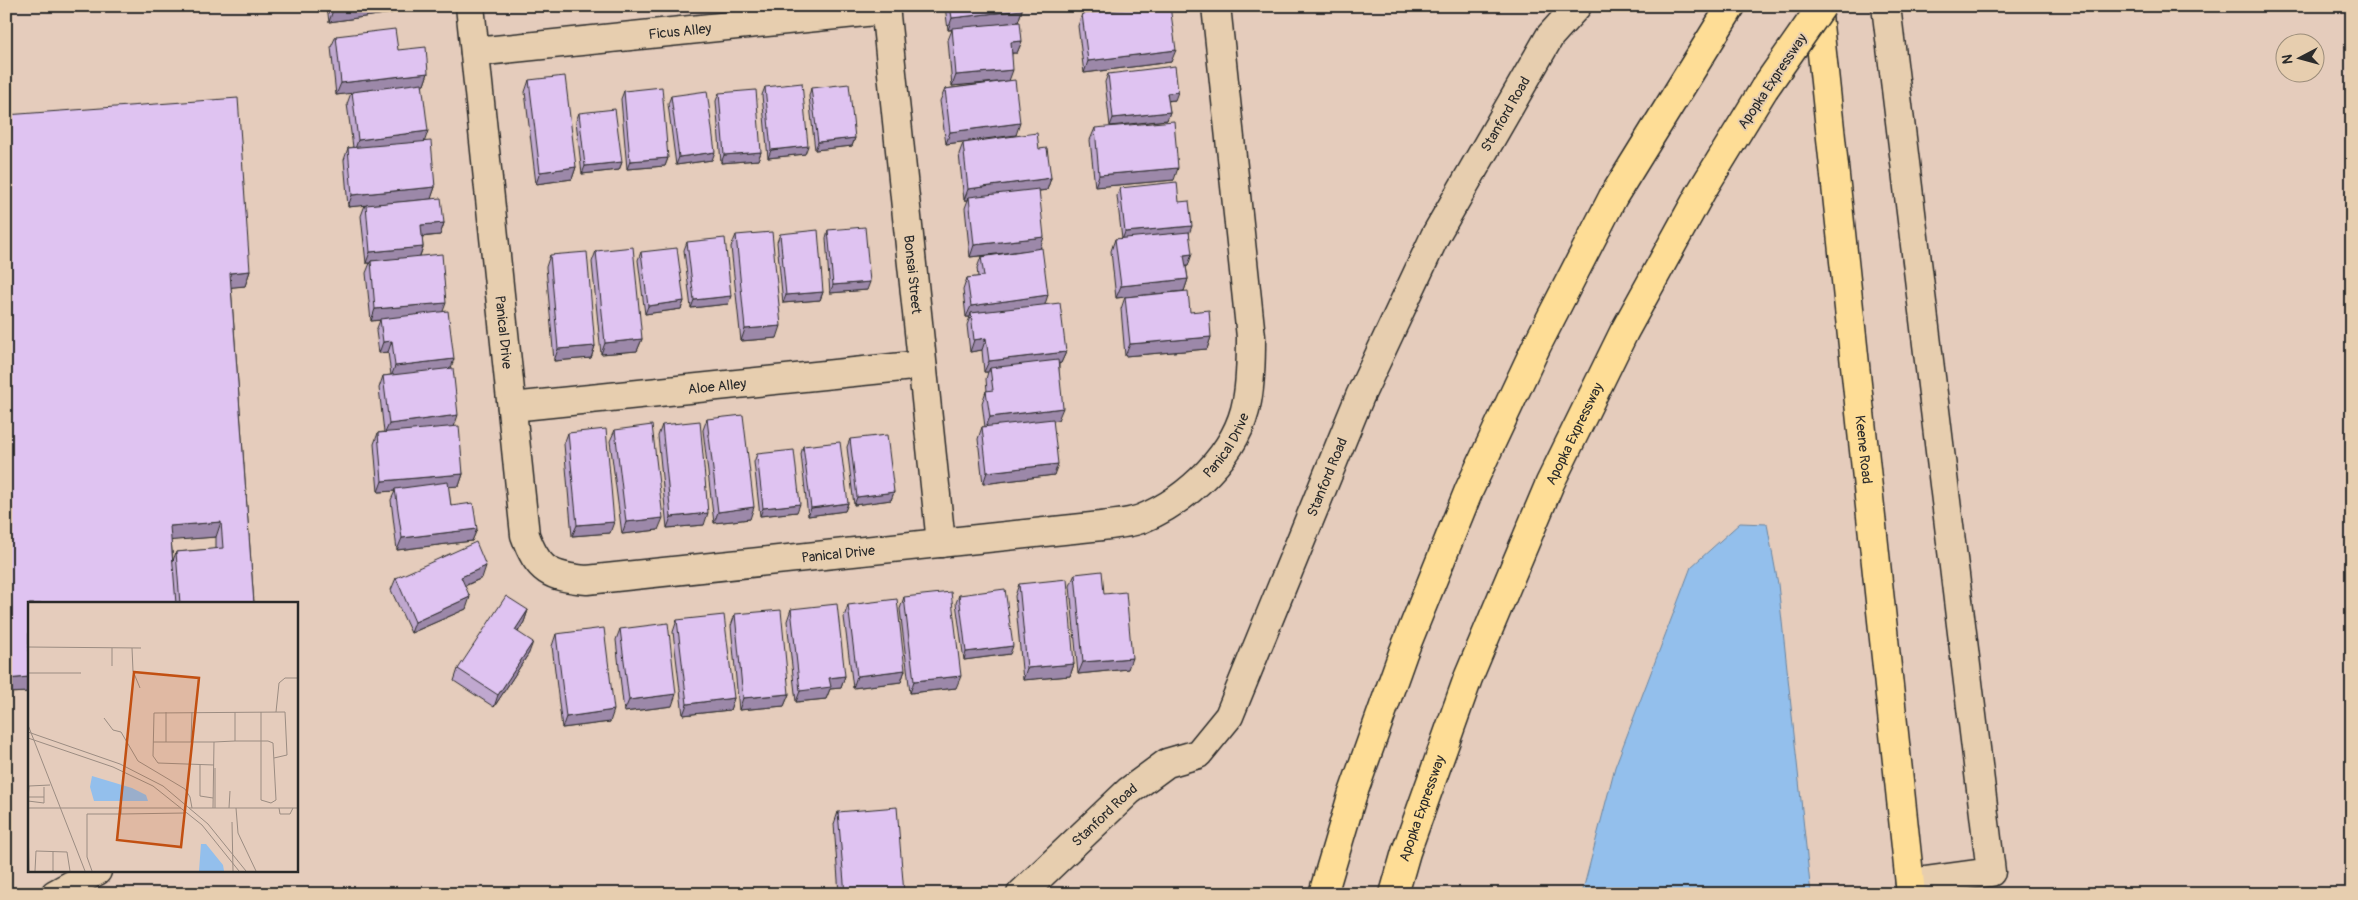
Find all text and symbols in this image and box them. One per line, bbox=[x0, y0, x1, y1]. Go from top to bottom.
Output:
street label: Ficus Alley bbox=[648, 20, 712, 43]
street label: Apopka Expressway bbox=[1734, 30, 1811, 132]
north arrow bbox=[2276, 32, 2326, 82]
text: N bbox=[2279, 54, 2297, 65]
street label: Stanford Road bbox=[1477, 74, 1534, 155]
street label: Bonsai Street bbox=[900, 234, 925, 315]
street label: Panical Drive bbox=[491, 295, 516, 370]
street label: Aloe Alley bbox=[687, 375, 747, 398]
street label: Apopka Expressway bbox=[1542, 380, 1607, 488]
street label: Panical Drive bbox=[1200, 411, 1253, 482]
street label: Keene Road bbox=[1851, 414, 1876, 485]
street label: Stanford Road bbox=[1304, 435, 1351, 519]
street label: Panical Drive bbox=[801, 542, 876, 566]
inset map bbox=[28, 602, 298, 872]
street label: Apopka Expressway bbox=[1396, 753, 1449, 864]
street label: Stanford Road bbox=[1068, 780, 1141, 850]

